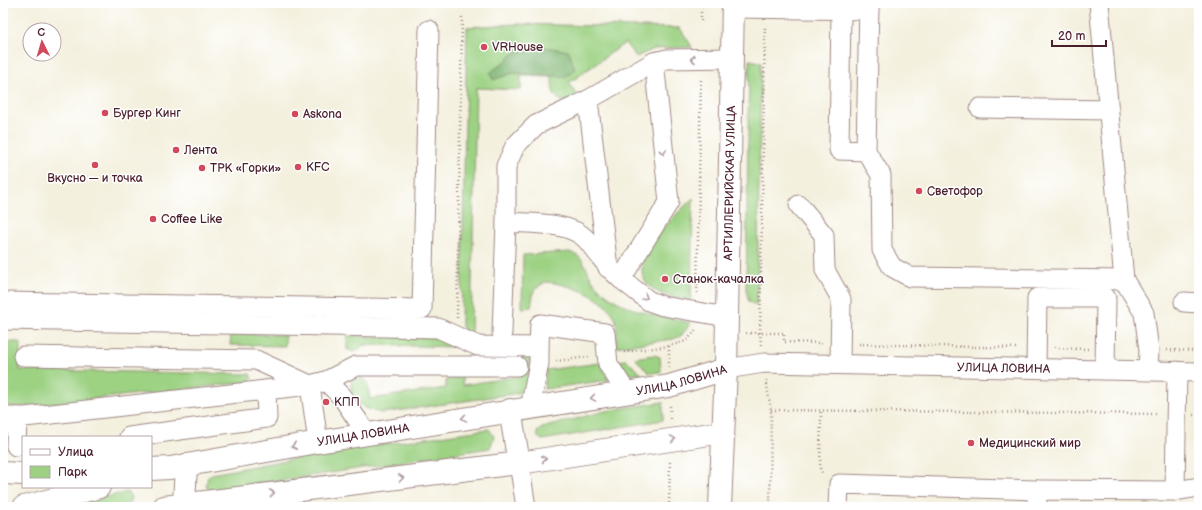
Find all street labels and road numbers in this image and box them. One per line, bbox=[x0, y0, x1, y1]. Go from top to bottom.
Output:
street label: АРТИЛЛЕРИЙСКАЯ УЛИЦА bbox=[721, 105, 739, 262]
street label: УЛИЦА ЛОВИНА bbox=[957, 359, 1051, 376]
street label: УЛИЦА ЛОВИНА bbox=[635, 362, 729, 399]
street label: УЛИЦА ЛОВИНА bbox=[316, 420, 411, 450]

